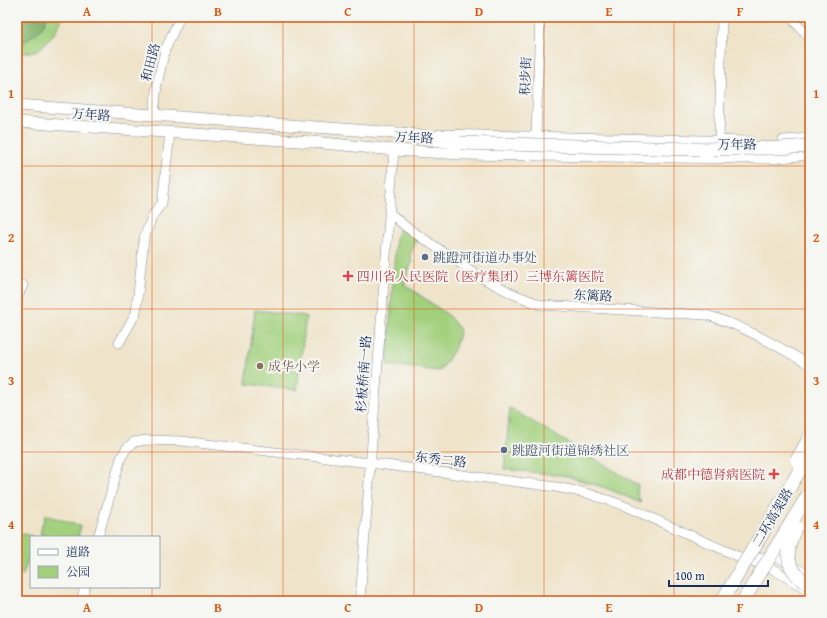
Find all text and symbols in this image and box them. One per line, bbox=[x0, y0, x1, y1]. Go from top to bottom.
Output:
text: A bbox=[83, 2, 92, 21]
text: B bbox=[214, 2, 222, 21]
text: C bbox=[344, 2, 352, 21]
text: D bbox=[475, 2, 483, 21]
text: E bbox=[606, 2, 613, 21]
text: F bbox=[737, 2, 744, 21]
street label: 和田路 bbox=[136, 41, 165, 83]
street label: 积步街 bbox=[515, 56, 536, 96]
text: 1 bbox=[8, 84, 14, 103]
text: 1 bbox=[813, 84, 819, 103]
street label: 万年路 bbox=[71, 104, 111, 125]
street label: 万年路 bbox=[394, 127, 434, 148]
street label: 万年路 bbox=[717, 135, 757, 154]
text: 2 bbox=[8, 228, 15, 247]
text: 2 bbox=[813, 228, 820, 247]
place label: 跳蹬河街道办事处 bbox=[433, 248, 537, 267]
marker: 跳蹬河街道办事处 bbox=[420, 252, 430, 262]
place label: 四川省人民医院（医疗集团）三博东篱医院 bbox=[357, 267, 604, 286]
marker: 四川省人民医院（医疗集团）三博东篱医院 bbox=[342, 270, 354, 282]
street label: 东篱路 bbox=[573, 285, 613, 306]
street label: 杉板桥南一路 bbox=[351, 334, 376, 414]
place label: 成华小学 bbox=[268, 357, 320, 376]
marker: 成华小学 bbox=[255, 361, 265, 371]
text: 3 bbox=[8, 371, 14, 390]
text: 3 bbox=[813, 371, 819, 390]
place label: 跳蹬河街道锦绣社区 bbox=[512, 441, 629, 460]
marker: 跳蹬河街道锦绣社区 bbox=[499, 445, 509, 455]
street label: 东秀二路 bbox=[414, 447, 468, 472]
place label: 成都中德肾病医院 bbox=[661, 465, 765, 484]
marker: 成都中德肾病医院 bbox=[768, 468, 780, 480]
street label: 二环高架路 bbox=[748, 485, 797, 550]
text: 4 bbox=[8, 515, 15, 534]
text: 4 bbox=[813, 515, 820, 534]
legend bbox=[30, 536, 160, 588]
text: 道路 bbox=[66, 543, 90, 560]
scale bar bbox=[669, 562, 768, 588]
text: 公园 bbox=[66, 563, 90, 580]
text: 100 m bbox=[675, 567, 705, 584]
text: A bbox=[83, 598, 92, 617]
text: B bbox=[214, 598, 222, 617]
text: C bbox=[344, 598, 352, 617]
text: D bbox=[475, 598, 483, 617]
text: E bbox=[606, 598, 613, 617]
text: F bbox=[737, 598, 744, 617]

